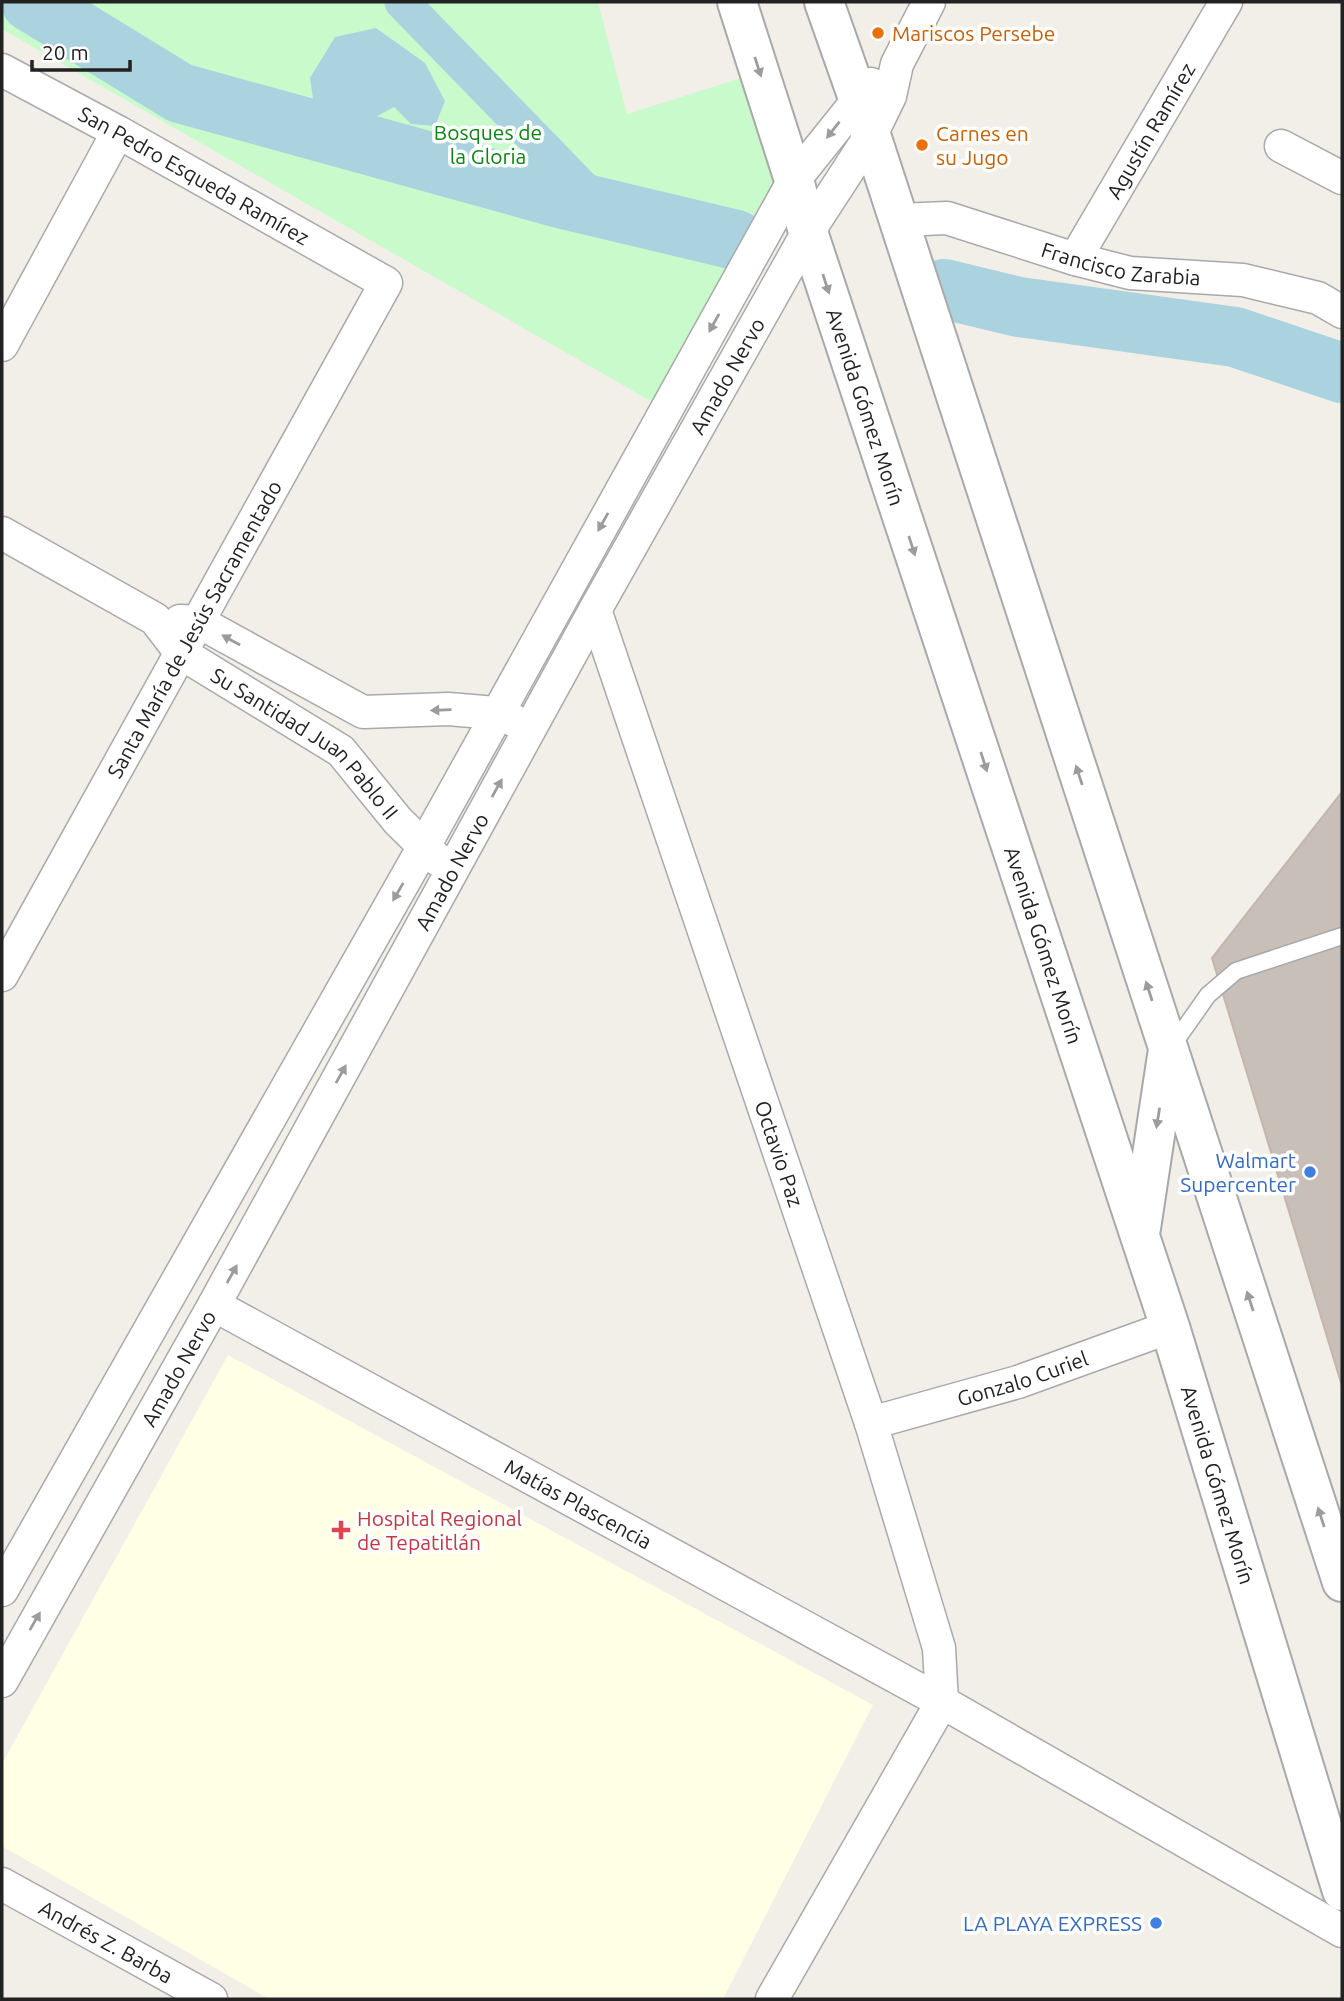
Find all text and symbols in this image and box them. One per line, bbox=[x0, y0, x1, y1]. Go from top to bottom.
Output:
place label: Mariscos Persebe bbox=[892, 21, 1055, 45]
marker: Mariscos Persebe bbox=[870, 25, 886, 41]
scale bar bbox=[32, 28, 130, 72]
text: 20 m bbox=[42, 40, 89, 64]
one-way arrow bbox=[753, 56, 763, 77]
street label: Agustín Ramírez bbox=[1101, 58, 1200, 203]
street label: San Pedro Esqueda Ramírez bbox=[75, 101, 314, 249]
park label: Bosques de la Gloria bbox=[434, 120, 542, 168]
place label: Carnes en su Jugo bbox=[936, 121, 1029, 169]
one-way arrow bbox=[826, 122, 841, 139]
marker: Carnes en su Jugo bbox=[914, 137, 930, 153]
street label: Francisco Zarabia bbox=[1039, 237, 1201, 289]
one-way arrow bbox=[821, 273, 831, 294]
street label: Avenida Gómez Morín bbox=[822, 305, 910, 509]
street label: Amado Nervo bbox=[685, 314, 769, 438]
one-way arrow bbox=[708, 314, 720, 333]
street label: Santa María de Jesús Sacramentado bbox=[102, 476, 286, 782]
one-way arrow bbox=[597, 512, 609, 532]
one-way arrow bbox=[907, 536, 918, 557]
one-way arrow bbox=[222, 634, 241, 646]
street label: Su Santidad Juan Pablo II bbox=[207, 662, 403, 824]
one-way arrow bbox=[429, 704, 451, 716]
one-way arrow bbox=[979, 752, 990, 773]
one-way arrow bbox=[1073, 764, 1084, 785]
one-way arrow bbox=[491, 779, 503, 798]
street label: Amado Nervo bbox=[410, 809, 493, 934]
street label: Avenida Gómez Morín bbox=[1000, 844, 1088, 1047]
one-way arrow bbox=[392, 883, 404, 902]
one-way arrow bbox=[1143, 981, 1154, 1002]
one-way arrow bbox=[335, 1064, 347, 1084]
street label: Octavio Paz bbox=[750, 1097, 809, 1210]
one-way arrow bbox=[1152, 1107, 1163, 1129]
place label: Walmart Supercenter bbox=[1180, 1148, 1296, 1196]
marker: Walmart Supercenter bbox=[1302, 1164, 1318, 1180]
one-way arrow bbox=[225, 1263, 237, 1283]
one-way arrow bbox=[1245, 1290, 1255, 1311]
street label: Amado Nervo bbox=[136, 1306, 221, 1431]
street label: Gonzalo Curiel bbox=[954, 1346, 1091, 1410]
street label: Avenida Gómez Morín bbox=[1177, 1383, 1260, 1587]
street label: Matías Plascencia bbox=[501, 1454, 656, 1554]
place label: Hospital Regional de Tepatitlán bbox=[357, 1506, 522, 1554]
one-way arrow bbox=[1315, 1506, 1326, 1527]
marker: Hospital Regional de Tepatitlán bbox=[331, 1520, 351, 1540]
one-way arrow bbox=[29, 1611, 41, 1631]
street label: Andrés Z. Barba bbox=[35, 1895, 177, 1988]
place label: LA PLAYA EXPRESS bbox=[963, 1911, 1142, 1935]
marker: LA PLAYA EXPRESS bbox=[1148, 1915, 1164, 1931]

